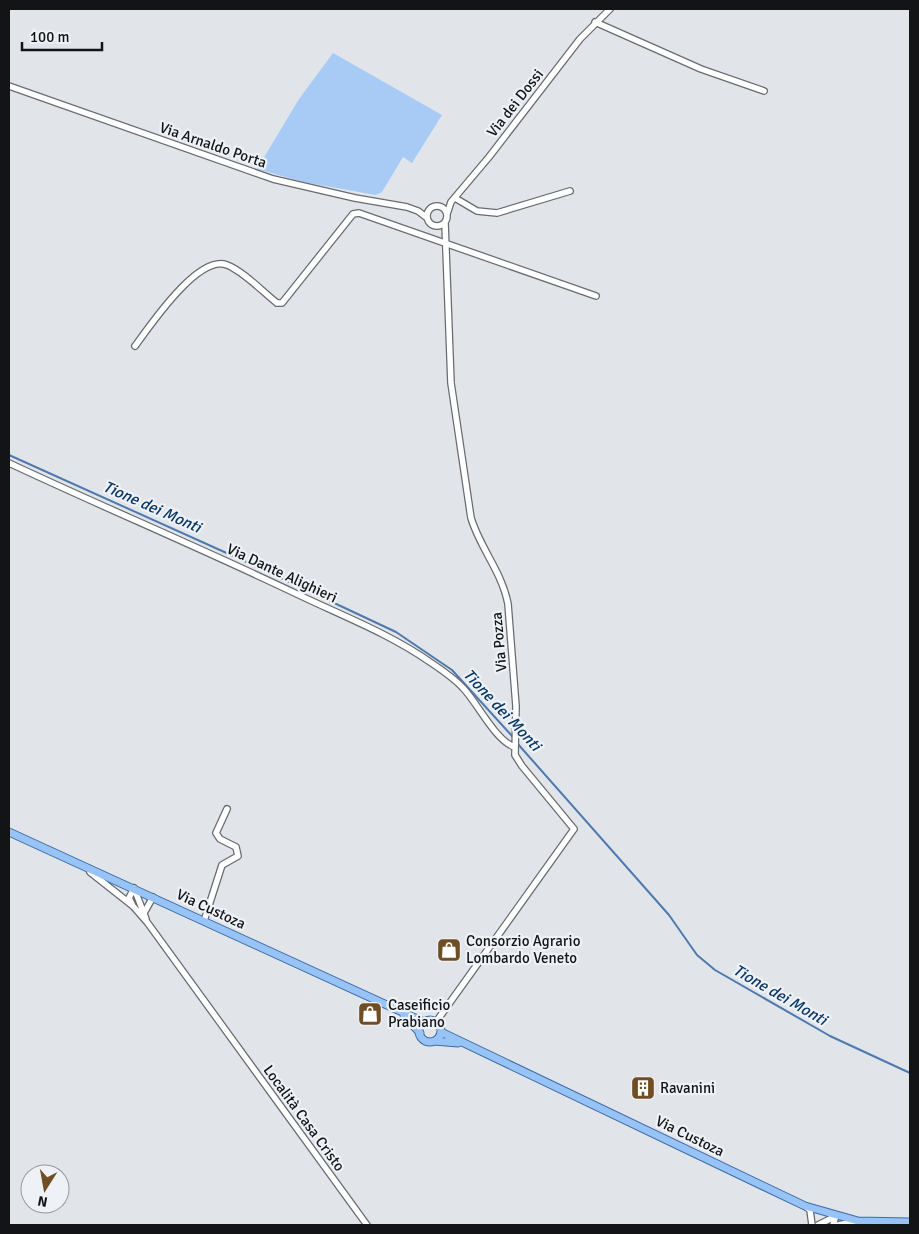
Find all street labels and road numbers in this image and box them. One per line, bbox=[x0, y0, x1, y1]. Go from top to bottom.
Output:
street label: Via dei Dossi bbox=[483, 65, 547, 141]
street label: Via Arnaldo Porta bbox=[157, 118, 269, 172]
street label: Via Dante Alighieri bbox=[224, 540, 340, 606]
street label: Via Pozza bbox=[487, 611, 511, 673]
street label: Via Custoza bbox=[174, 885, 248, 933]
street label: Località Casa Cristo bbox=[259, 1061, 349, 1175]
street label: Via Custoza bbox=[653, 1112, 727, 1160]

